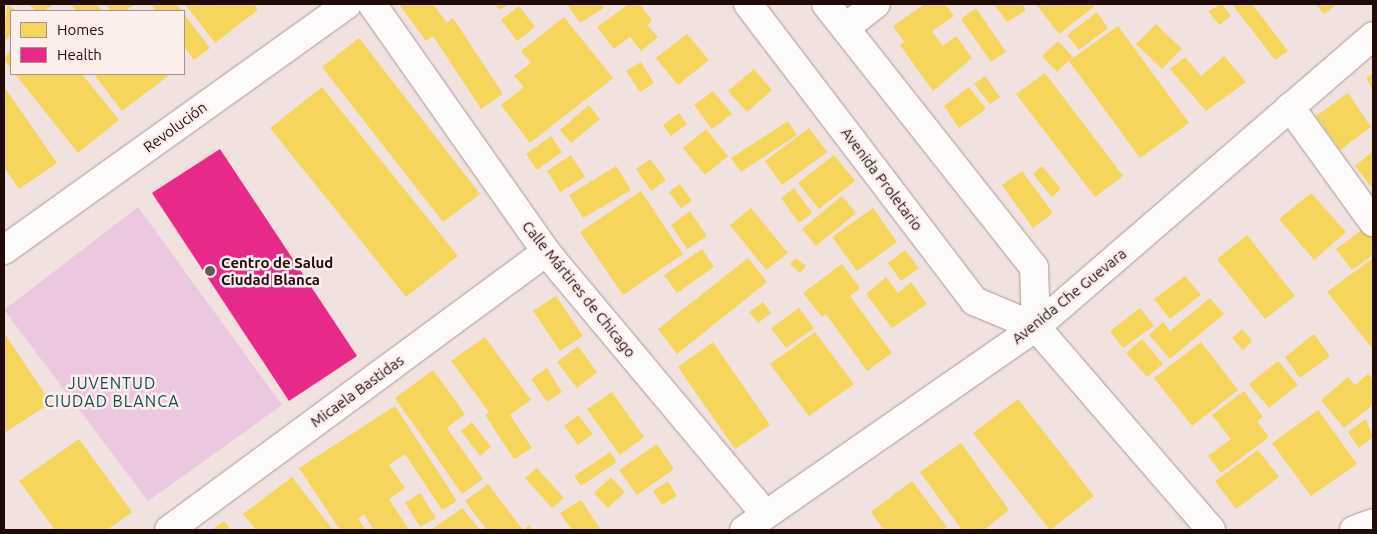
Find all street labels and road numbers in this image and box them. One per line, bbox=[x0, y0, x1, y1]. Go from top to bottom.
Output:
street label: Revolución bbox=[140, 98, 210, 156]
street label: Avenida Proletario bbox=[837, 124, 927, 234]
street label: Calle Mártires de Chicago bbox=[518, 217, 640, 361]
street label: Avenida Che Guevara bbox=[1008, 244, 1130, 348]
street label: Micaela Bastidas bbox=[307, 351, 407, 431]

